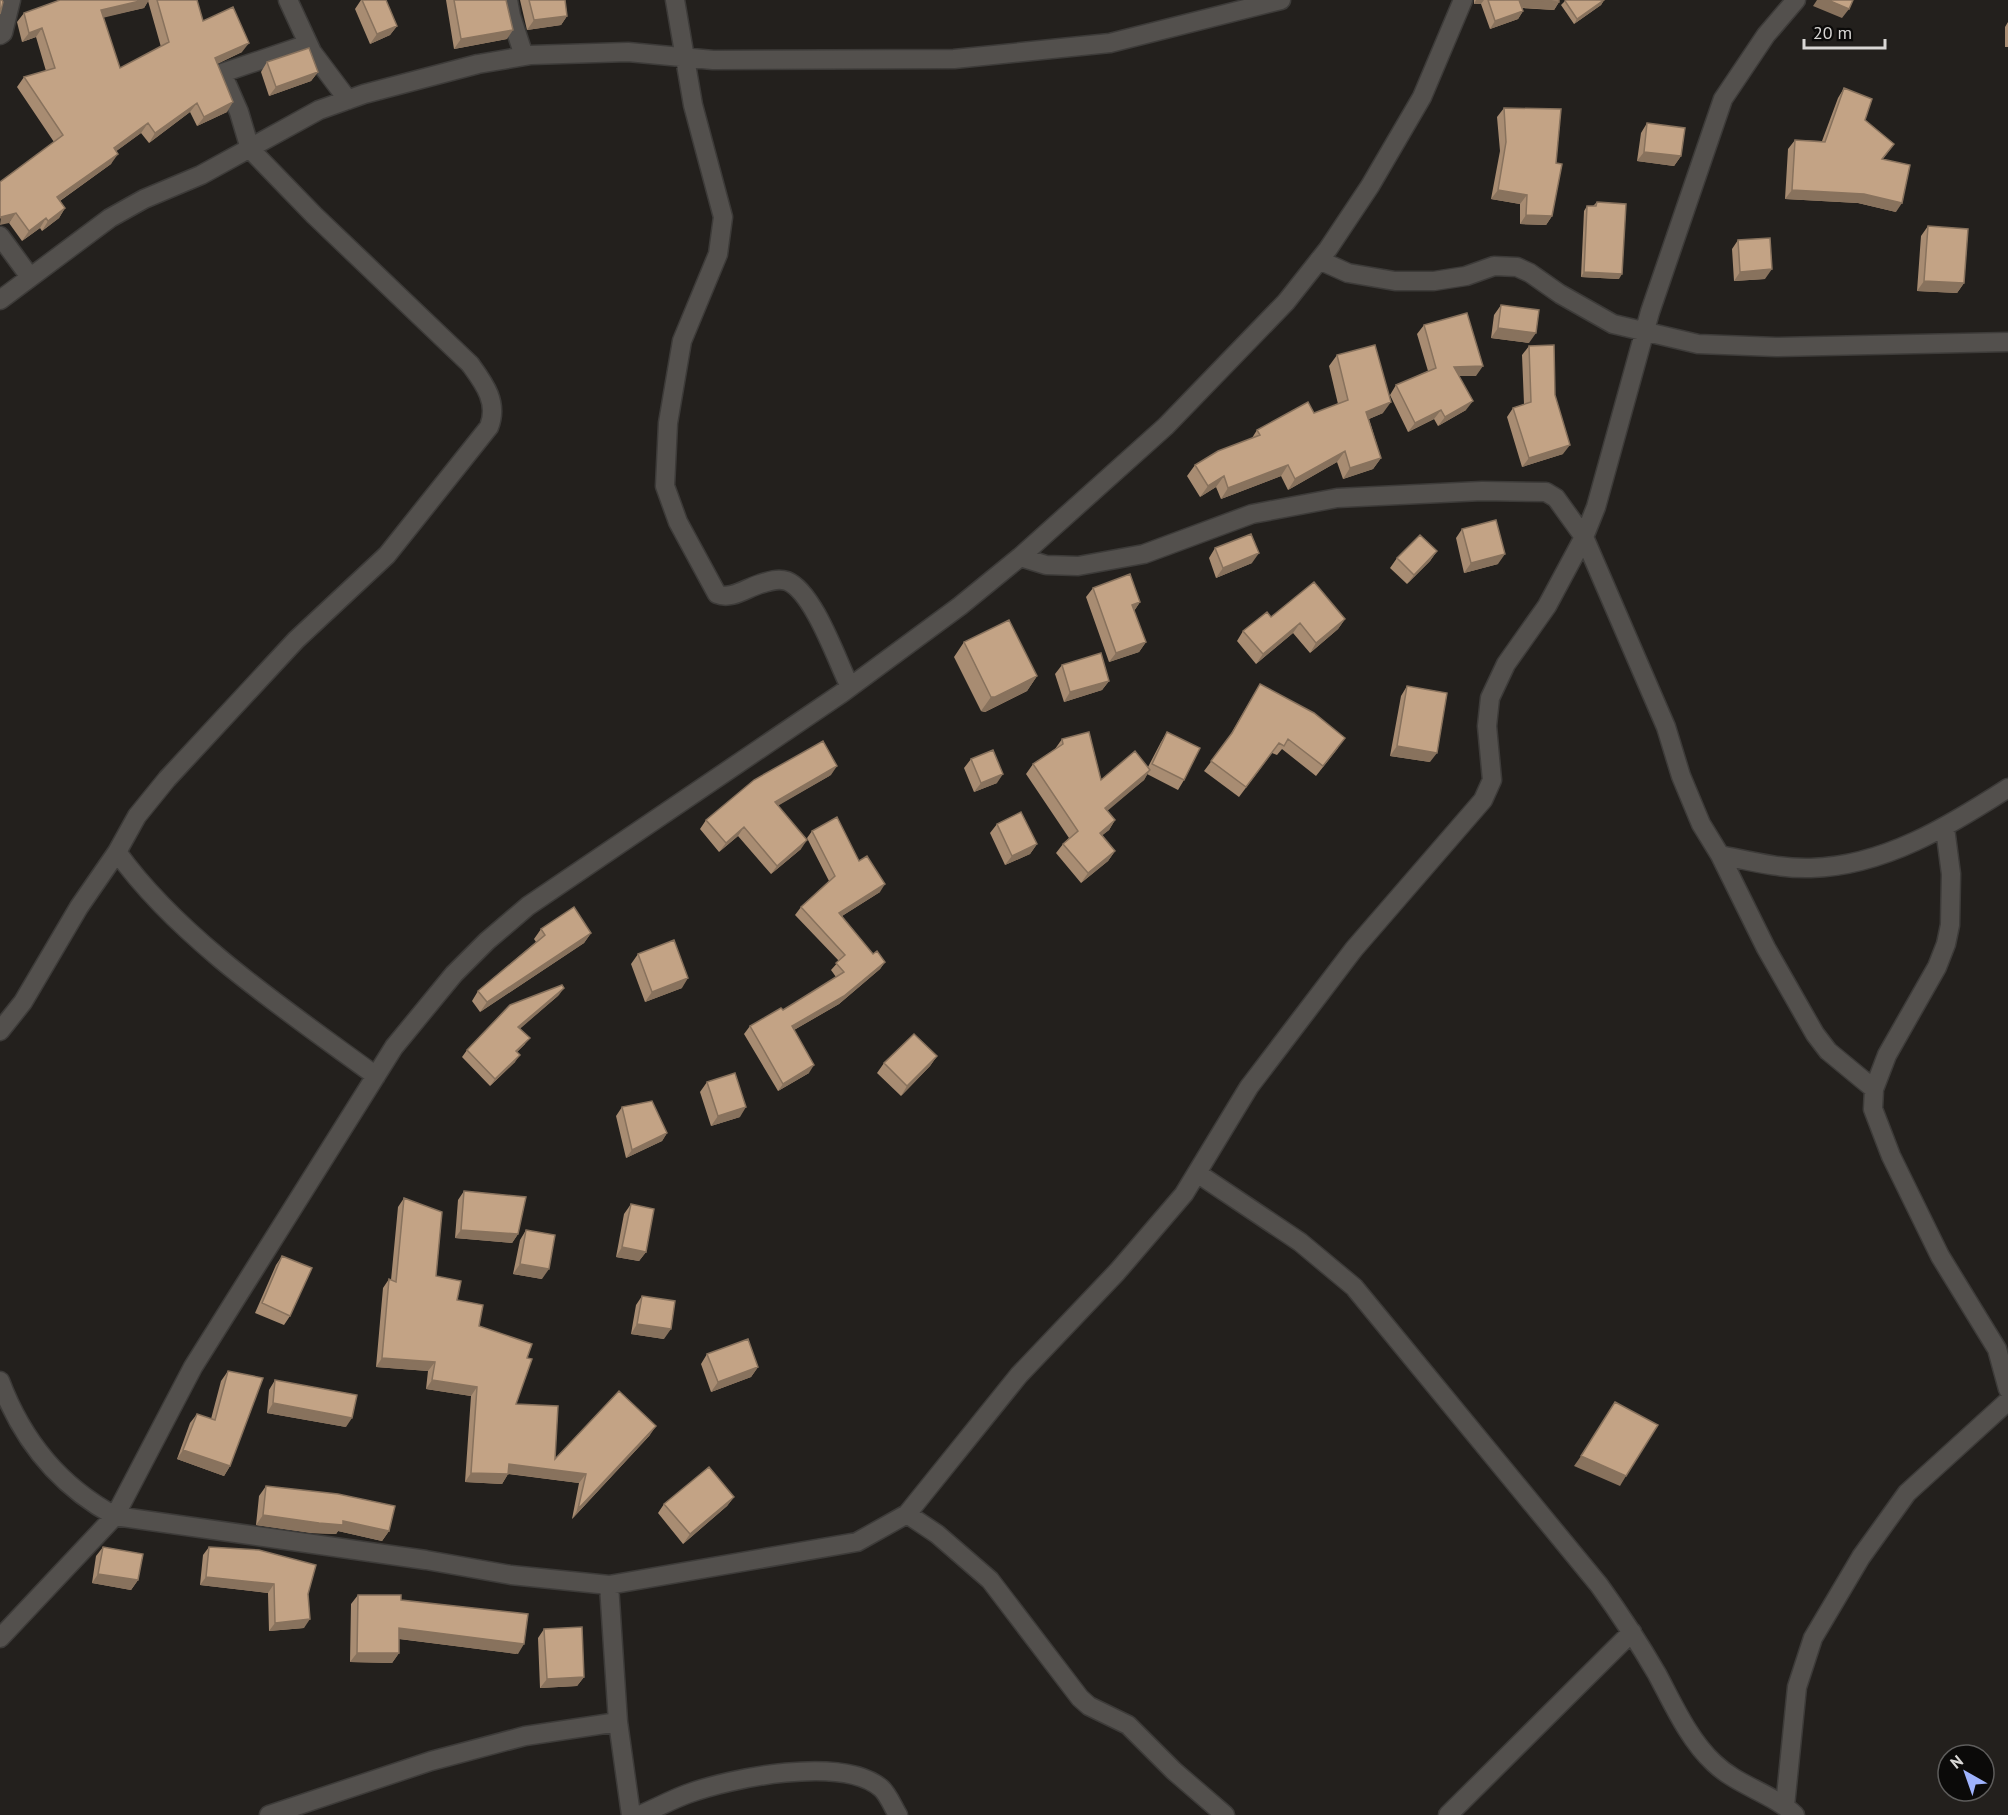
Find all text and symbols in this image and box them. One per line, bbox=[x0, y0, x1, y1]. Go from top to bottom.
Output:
scale bar bbox=[1804, 12, 1885, 50]
text: 20 m bbox=[1813, 21, 1852, 44]
north arrow bbox=[1936, 1743, 1996, 1803]
text: N bbox=[1946, 1750, 1967, 1773]

